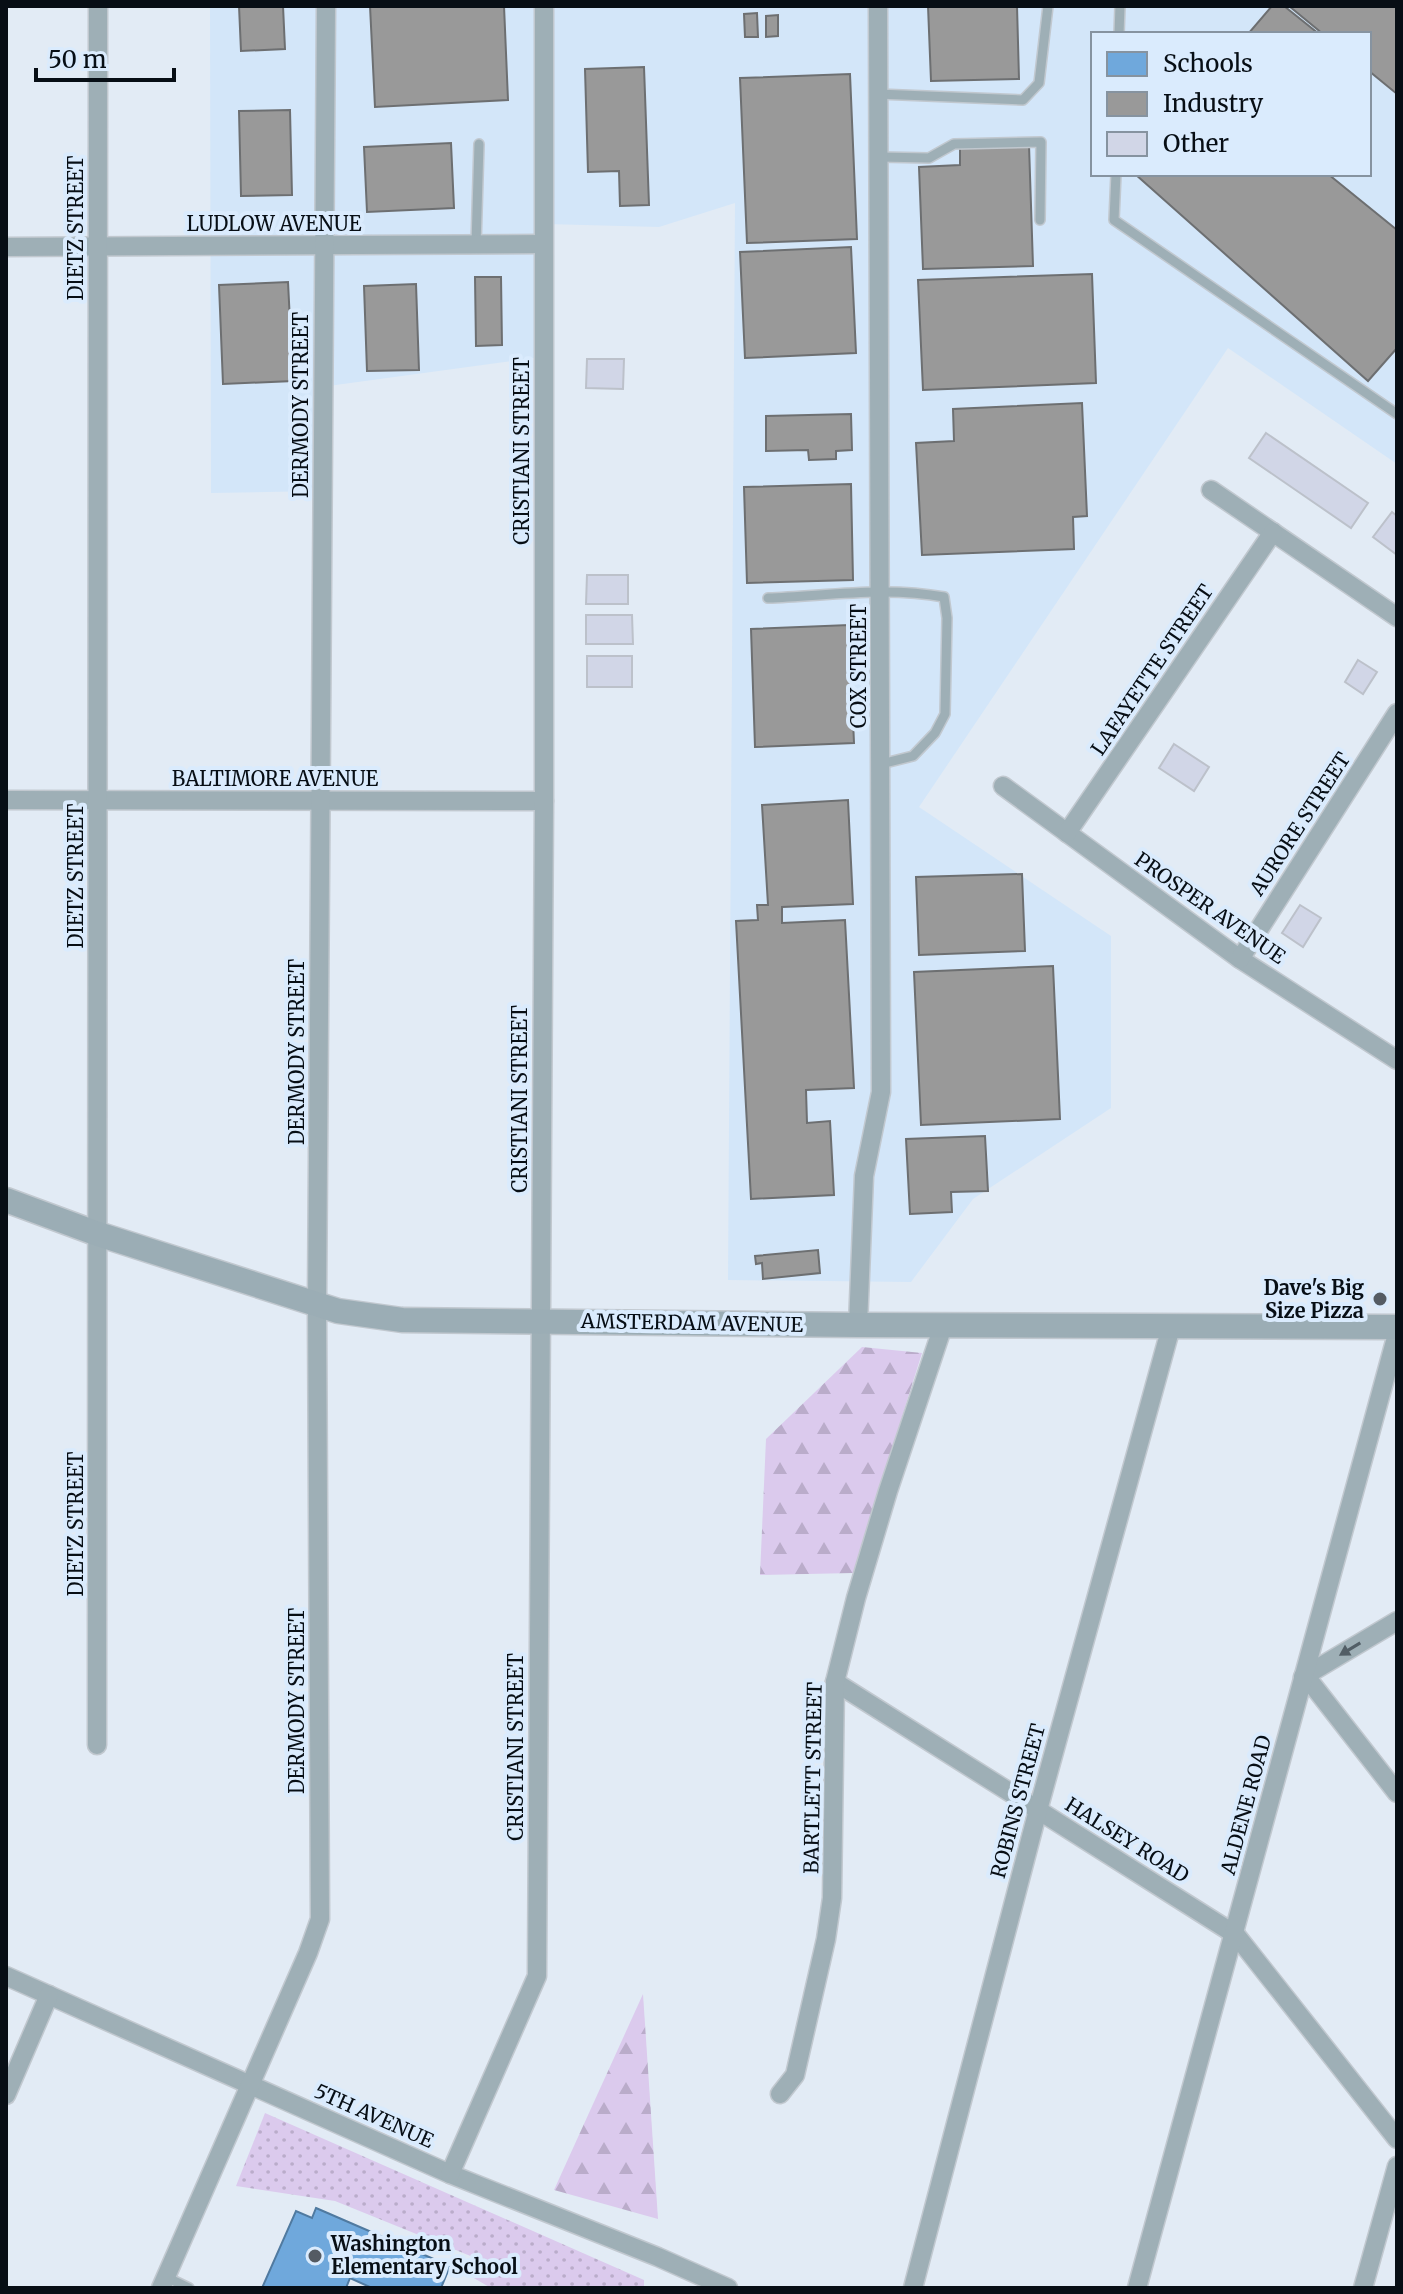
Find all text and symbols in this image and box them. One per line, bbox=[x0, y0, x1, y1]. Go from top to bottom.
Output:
scale bar bbox=[36, 32, 174, 82]
legend bbox=[1091, 32, 1371, 176]
text: 50 m bbox=[48, 44, 107, 75]
text: Schools bbox=[1163, 48, 1253, 79]
text: Industry bbox=[1163, 88, 1263, 119]
text: Other bbox=[1163, 128, 1229, 159]
street label: DIETZ STREET bbox=[63, 156, 88, 300]
street label: LUDLOW AVENUE bbox=[187, 211, 362, 236]
street label: DERMODY STREET bbox=[288, 312, 313, 498]
street label: CRISTIANI STREET bbox=[509, 357, 534, 545]
street label: LAFAYETTE STREET bbox=[1085, 579, 1218, 760]
street label: COX STREET bbox=[846, 604, 871, 728]
street label: AURORE STREET bbox=[1243, 747, 1355, 901]
street label: BALTIMORE AVENUE bbox=[172, 766, 378, 791]
street label: DIETZ STREET bbox=[63, 804, 88, 948]
street label: PROSPER AVENUE bbox=[1130, 846, 1291, 969]
street label: DERMODY STREET bbox=[284, 959, 309, 1145]
street label: CRISTIANI STREET bbox=[507, 1005, 532, 1193]
place label: Dave's Big Size Pizza bbox=[1264, 1275, 1364, 1323]
marker: Dave's Big Size Pizza bbox=[1371, 1290, 1389, 1308]
street label: AMSTERDAM AVENUE bbox=[580, 1308, 804, 1337]
street label: DIETZ STREET bbox=[63, 1452, 88, 1596]
street label: DERMODY STREET bbox=[284, 1608, 309, 1794]
one-way arrow bbox=[1339, 1642, 1361, 1656]
street label: CRISTIANI STREET bbox=[503, 1653, 528, 1841]
street label: BARTLETT STREET bbox=[798, 1682, 827, 1874]
street label: ROBINS STREET bbox=[985, 1721, 1050, 1881]
street label: ALDENE ROAD bbox=[1215, 1732, 1276, 1878]
street label: HALSEY ROAD bbox=[1061, 1792, 1194, 1888]
street label: 5TH AVENUE bbox=[311, 2078, 438, 2153]
place label: Washington Elementary School bbox=[330, 2231, 518, 2279]
marker: Washington Elementary School bbox=[306, 2247, 324, 2265]

